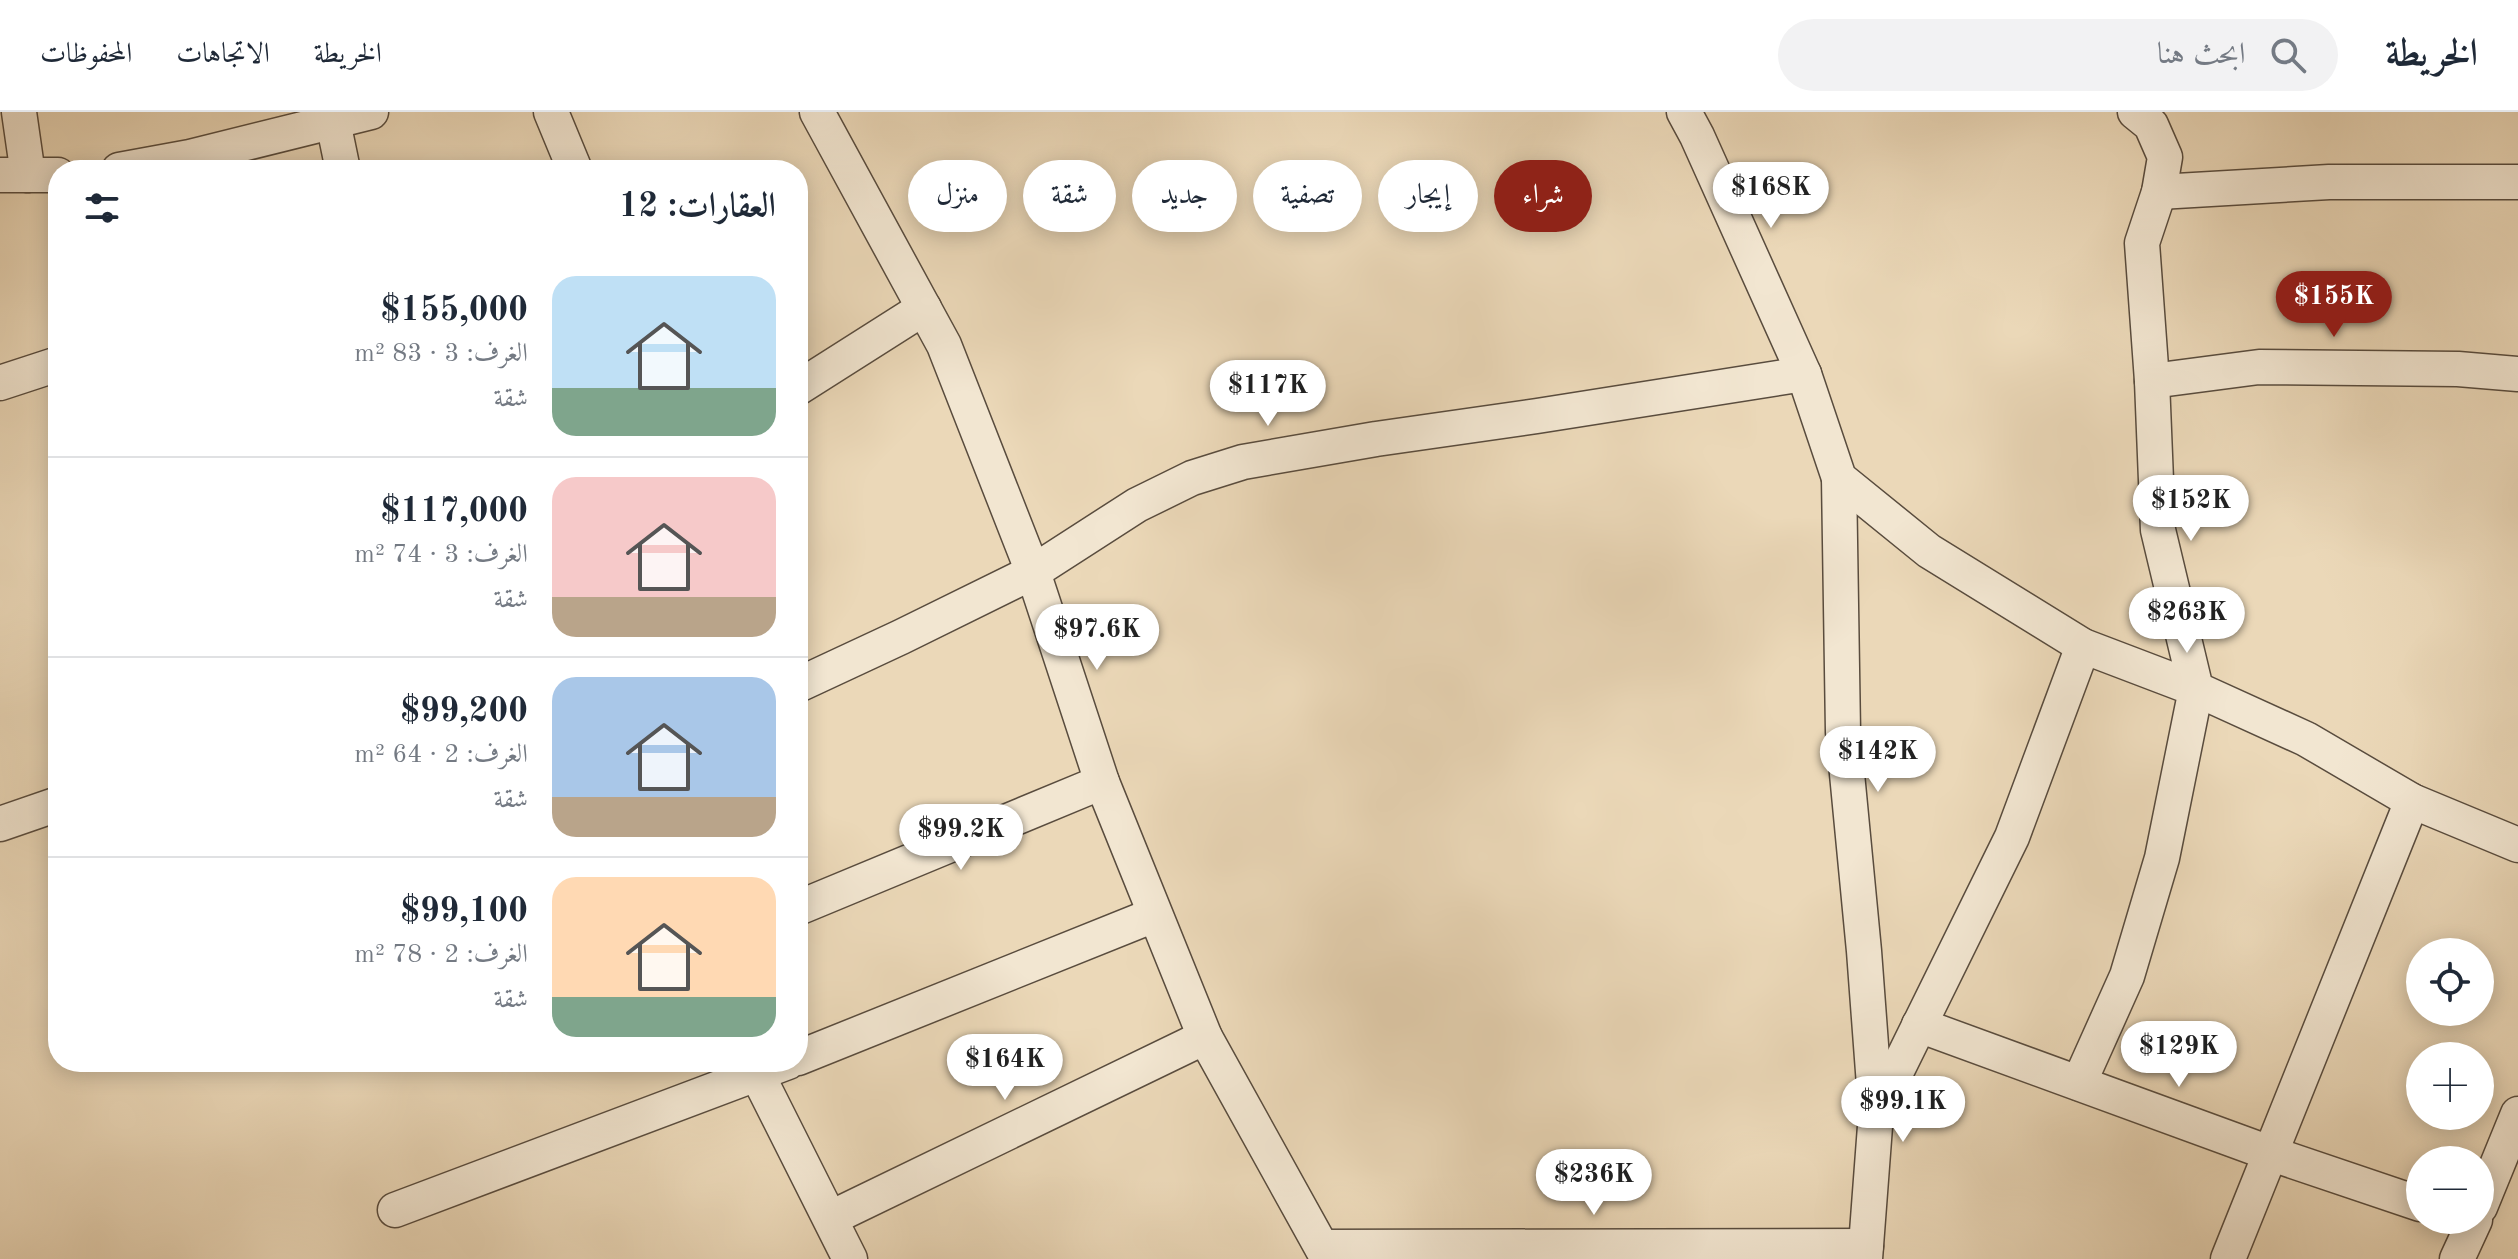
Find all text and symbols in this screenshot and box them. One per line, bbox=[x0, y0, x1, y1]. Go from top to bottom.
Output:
search box bbox=[1778, 19, 2338, 91]
icon: search bbox=[2266, 33, 2310, 77]
text: الخريطة bbox=[2386, 36, 2478, 74]
text: ابحث هنا bbox=[2157, 40, 2246, 70]
text: المحفوظات bbox=[40, 41, 132, 69]
text: الاتجاهات bbox=[176, 41, 270, 69]
text: الخريطة bbox=[314, 41, 382, 69]
chip: منزل bbox=[908, 160, 1007, 232]
chip: شقة bbox=[1023, 160, 1116, 232]
chip: جديد bbox=[1132, 160, 1237, 232]
chip: تصفية bbox=[1253, 160, 1362, 232]
chip: إيجار bbox=[1378, 160, 1478, 232]
chip: شراء bbox=[1494, 160, 1592, 232]
pin: $168K bbox=[1715, 162, 1827, 230]
text: $168K bbox=[1731, 175, 1811, 201]
icon: filters bbox=[80, 186, 124, 230]
text: العقارات: 12 bbox=[619, 190, 776, 224]
pin: $155K bbox=[2278, 271, 2390, 339]
text: $155K bbox=[2294, 284, 2374, 310]
text: $155,000 bbox=[380, 294, 528, 328]
icon: home bbox=[616, 308, 712, 404]
text: الغرف: 3 · 83 m² bbox=[354, 341, 528, 367]
pin: $117K bbox=[1212, 360, 1324, 428]
text: $117K bbox=[1228, 373, 1308, 399]
text: شقة bbox=[494, 386, 528, 412]
pin: $152K bbox=[2135, 475, 2247, 543]
text: $152K bbox=[2151, 488, 2231, 514]
text: $117,000 bbox=[380, 495, 528, 529]
icon: home bbox=[616, 509, 712, 605]
text: الغرف: 3 · 74 m² bbox=[354, 542, 528, 568]
text: شقة bbox=[494, 587, 528, 613]
pin: $263K bbox=[2131, 587, 2243, 655]
text: $263K bbox=[2147, 600, 2227, 626]
pin: $97.6K bbox=[1032, 604, 1162, 672]
text: $97.6K bbox=[1053, 617, 1141, 643]
text: $99,200 bbox=[400, 695, 528, 729]
icon: home bbox=[616, 709, 712, 805]
pin: $142K bbox=[1822, 726, 1934, 794]
text: $142K bbox=[1838, 739, 1918, 765]
text: الغرف: 2 · 64 m² bbox=[354, 742, 528, 768]
text: شقة bbox=[494, 787, 528, 813]
pin: $99.2K bbox=[896, 804, 1026, 872]
text: $99.2K bbox=[917, 817, 1005, 843]
text: $99,100 bbox=[400, 895, 528, 929]
icon: home bbox=[616, 909, 712, 1005]
map controls bbox=[2406, 938, 2494, 1234]
button: locate bbox=[2406, 938, 2494, 1026]
text: الغرف: 2 · 78 m² bbox=[354, 942, 528, 968]
text: شقة bbox=[494, 987, 528, 1013]
pin: $129K bbox=[2123, 1021, 2235, 1089]
pin: $164K bbox=[949, 1034, 1061, 1102]
text: $129K bbox=[2139, 1034, 2219, 1060]
button: + bbox=[2406, 1042, 2494, 1130]
text: $164K bbox=[965, 1047, 1045, 1073]
pin: $99.1K bbox=[1838, 1076, 1968, 1144]
text: $99.1K bbox=[1859, 1089, 1947, 1115]
button: − bbox=[2406, 1146, 2494, 1234]
pin: $236K bbox=[1538, 1149, 1650, 1217]
text: $236K bbox=[1554, 1162, 1634, 1188]

